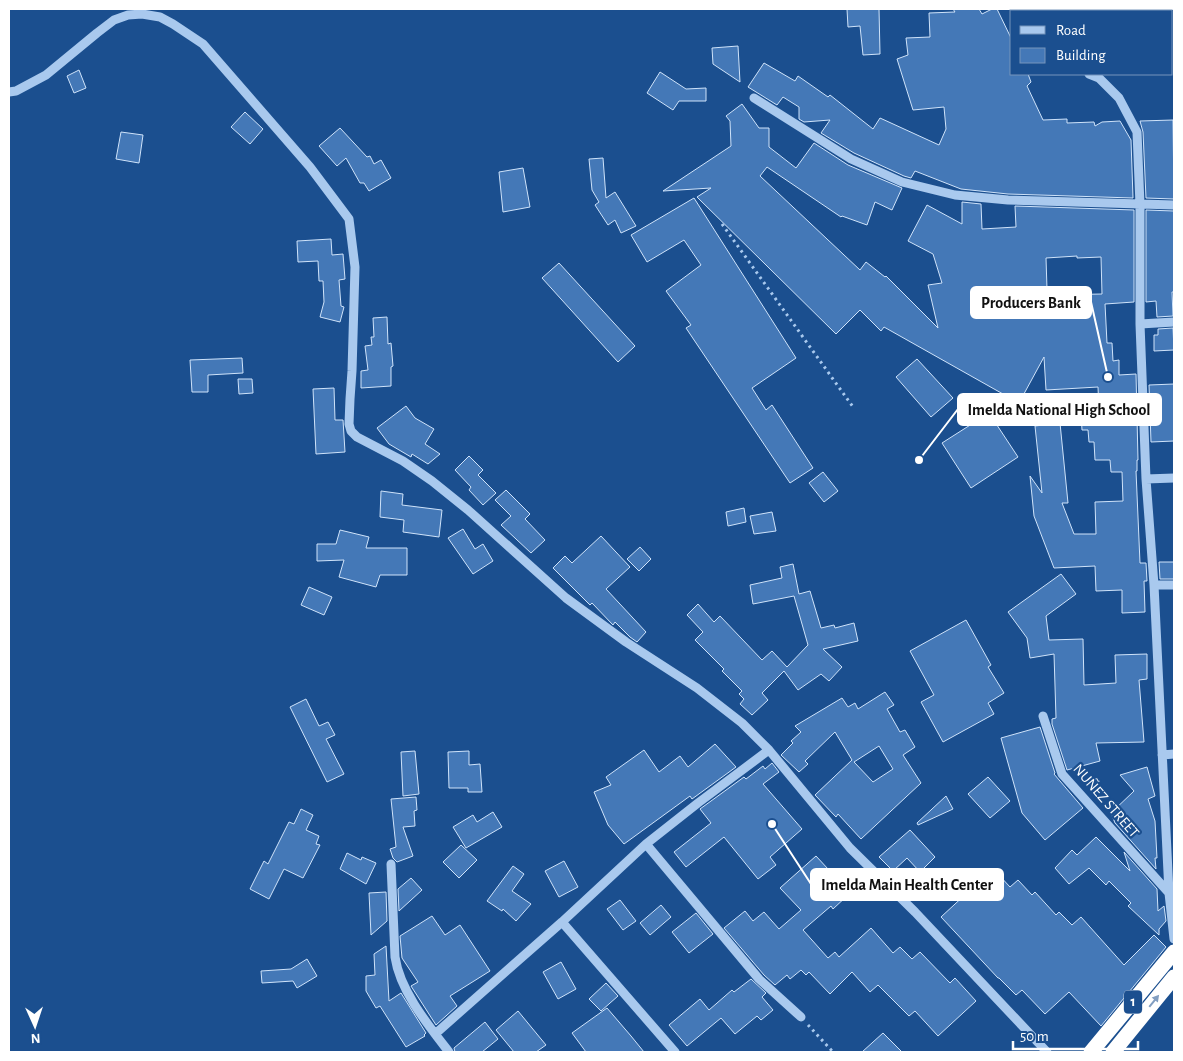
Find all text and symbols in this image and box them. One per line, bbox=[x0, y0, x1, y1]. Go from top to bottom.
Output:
legend bbox=[1010, 10, 1173, 75]
text: Road bbox=[1056, 23, 1086, 38]
text: Building bbox=[1056, 48, 1106, 63]
callout: Producers Bank bbox=[971, 287, 1091, 318]
text: Producers Bank bbox=[981, 295, 1081, 311]
callout: Imelda National High School bbox=[958, 394, 1161, 425]
text: Imelda National High School bbox=[967, 402, 1151, 418]
street label: NUÑEZ STREET bbox=[1070, 761, 1143, 841]
callout: Imelda Main Health Center bbox=[811, 869, 1003, 900]
text: Imelda Main Health Center bbox=[821, 877, 994, 893]
road number: 1 bbox=[1124, 990, 1142, 1014]
one-way arrow bbox=[1149, 995, 1160, 1008]
north arrow bbox=[10, 1001, 60, 1051]
scale bar bbox=[1013, 1018, 1138, 1050]
text: 50 m bbox=[1020, 1029, 1049, 1044]
text: N bbox=[30, 1031, 41, 1045]

